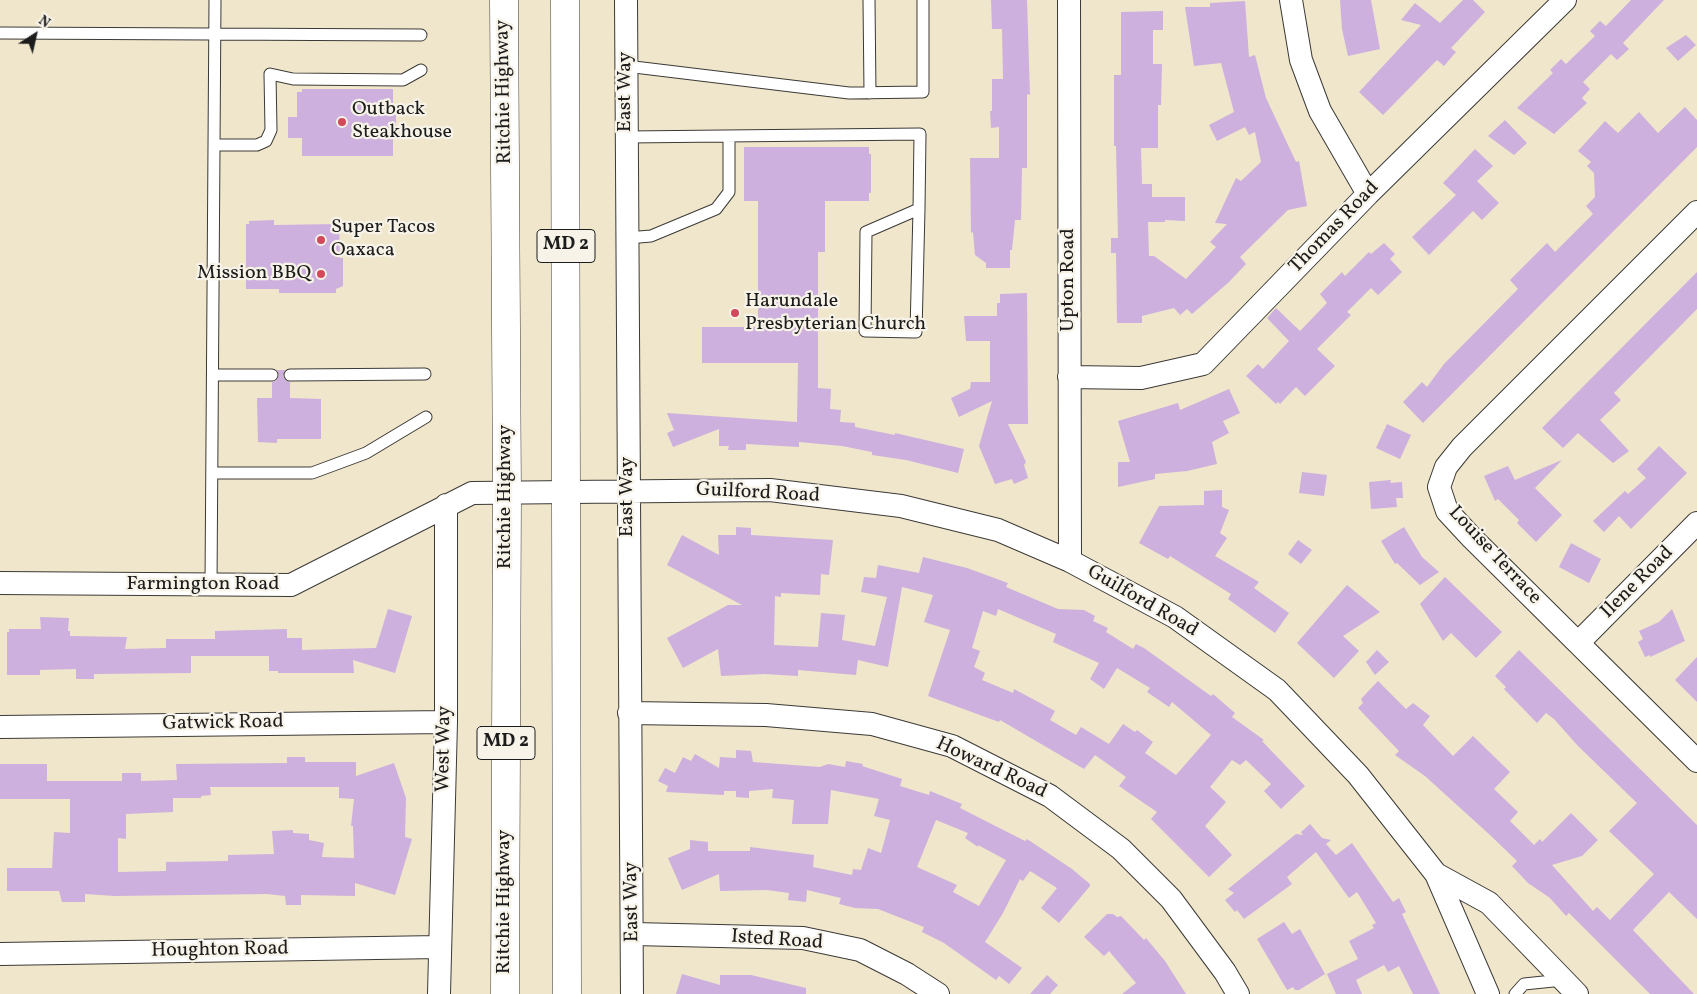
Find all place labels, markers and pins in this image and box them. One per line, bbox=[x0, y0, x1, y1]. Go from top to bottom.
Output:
place label: Outback Steakhouse bbox=[352, 98, 452, 145]
marker: Outback Steakhouse bbox=[336, 116, 348, 128]
place label: Super Tacos Oaxaca bbox=[331, 216, 435, 263]
marker: Super Tacos Oaxaca bbox=[315, 234, 327, 246]
place label: Mission BBQ bbox=[197, 262, 311, 286]
marker: Mission BBQ bbox=[315, 268, 327, 280]
place label: Harundale Presbyterian Church bbox=[745, 290, 926, 337]
marker: Harundale Presbyterian Church bbox=[729, 307, 741, 319]

